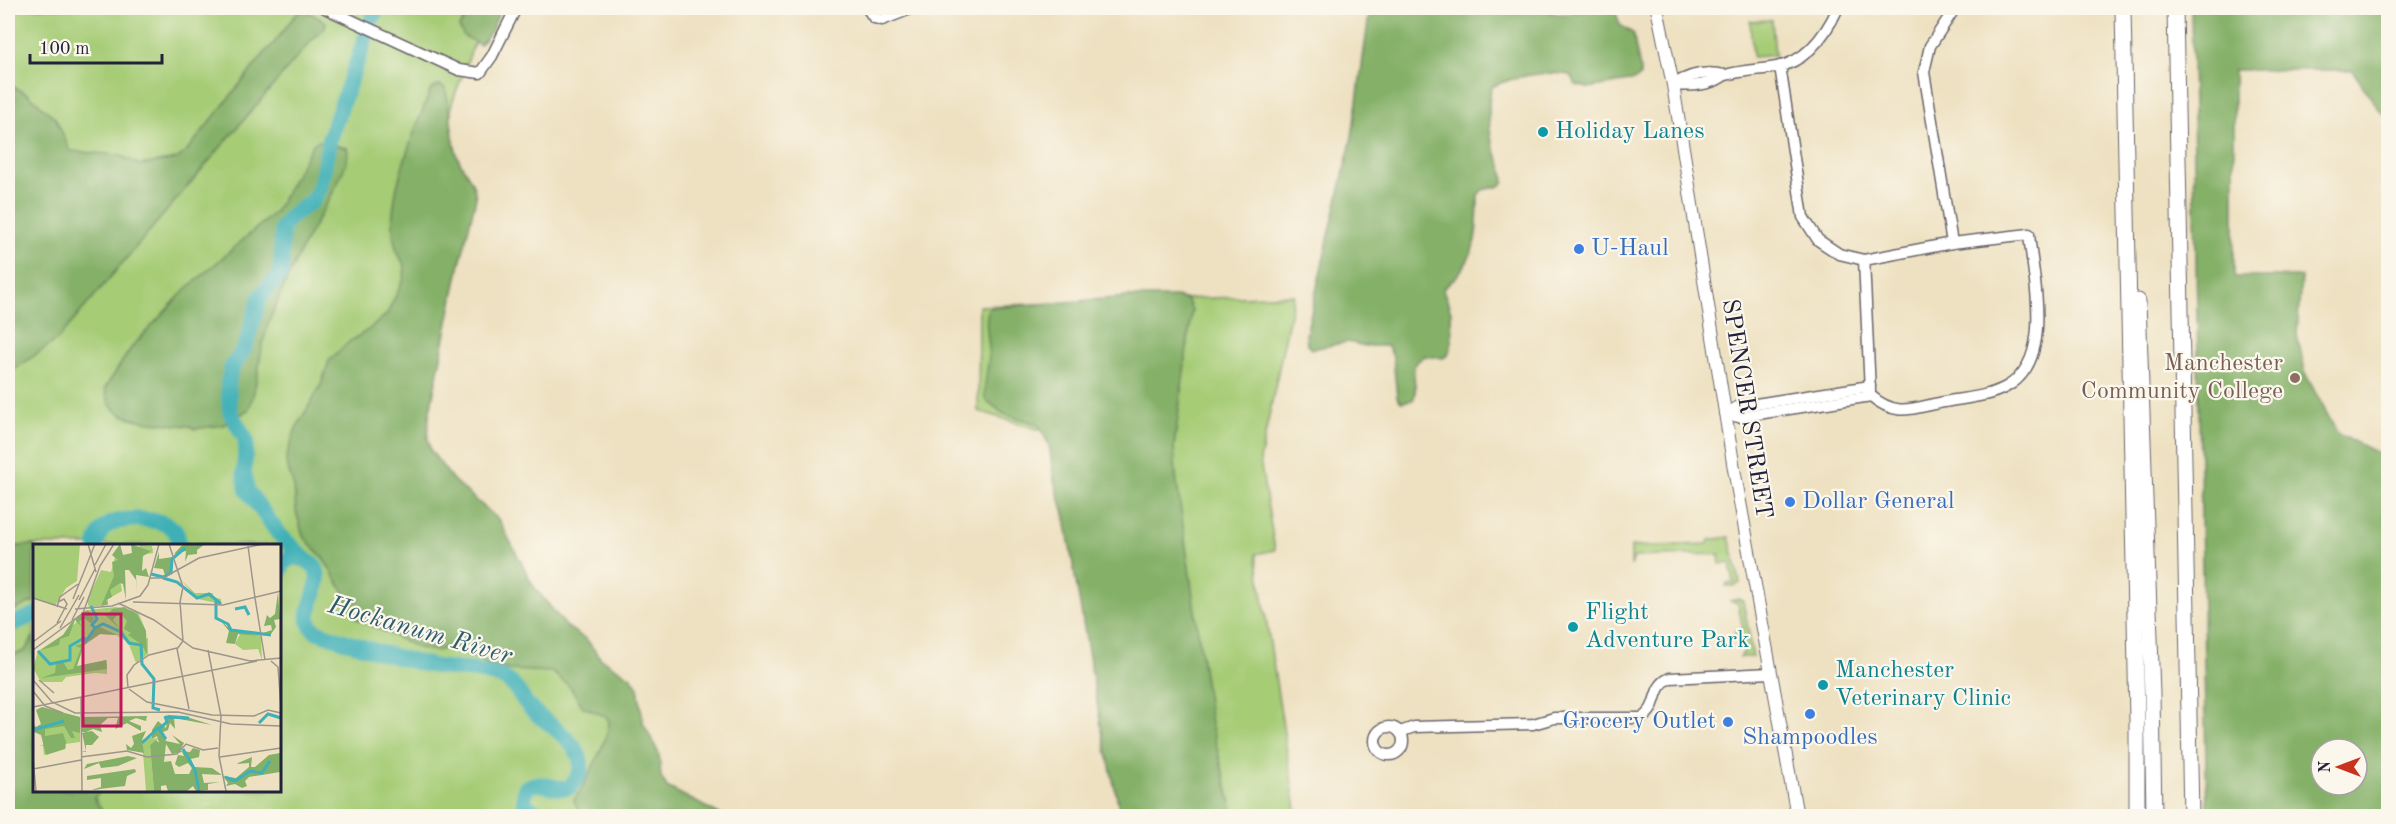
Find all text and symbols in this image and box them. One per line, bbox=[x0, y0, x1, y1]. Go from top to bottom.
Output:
scale bar bbox=[30, 27, 162, 65]
text: 100 m bbox=[39, 40, 90, 58]
place label: Holiday Lanes bbox=[1555, 120, 1705, 144]
marker: Holiday Lanes bbox=[1536, 125, 1550, 139]
place label: U-Haul bbox=[1591, 237, 1669, 261]
marker: U-Haul bbox=[1572, 242, 1586, 256]
street label: SPENCER STREET bbox=[1717, 297, 1775, 521]
place label: Manchester Community College bbox=[2081, 352, 2283, 404]
marker: Manchester Community College bbox=[2288, 371, 2302, 385]
place label: Dollar General bbox=[1802, 490, 1955, 514]
marker: Dollar General bbox=[1783, 495, 1797, 509]
inset map bbox=[33, 544, 280, 791]
water label: Hockanum River bbox=[324, 592, 516, 670]
place label: Flight Adventure Park bbox=[1585, 601, 1750, 653]
marker: Flight Adventure Park bbox=[1566, 620, 1580, 634]
place label: Manchester Veterinary Clinic bbox=[1835, 659, 2011, 711]
marker: Manchester Veterinary Clinic bbox=[1816, 678, 1830, 692]
marker: Shampoodles bbox=[1803, 707, 1817, 721]
place label: Grocery Outlet bbox=[1562, 710, 1716, 734]
marker: Grocery Outlet bbox=[1721, 715, 1735, 729]
place label: Shampoodles bbox=[1742, 726, 1878, 750]
north arrow bbox=[2309, 737, 2369, 797]
text: N bbox=[2318, 760, 2334, 773]

